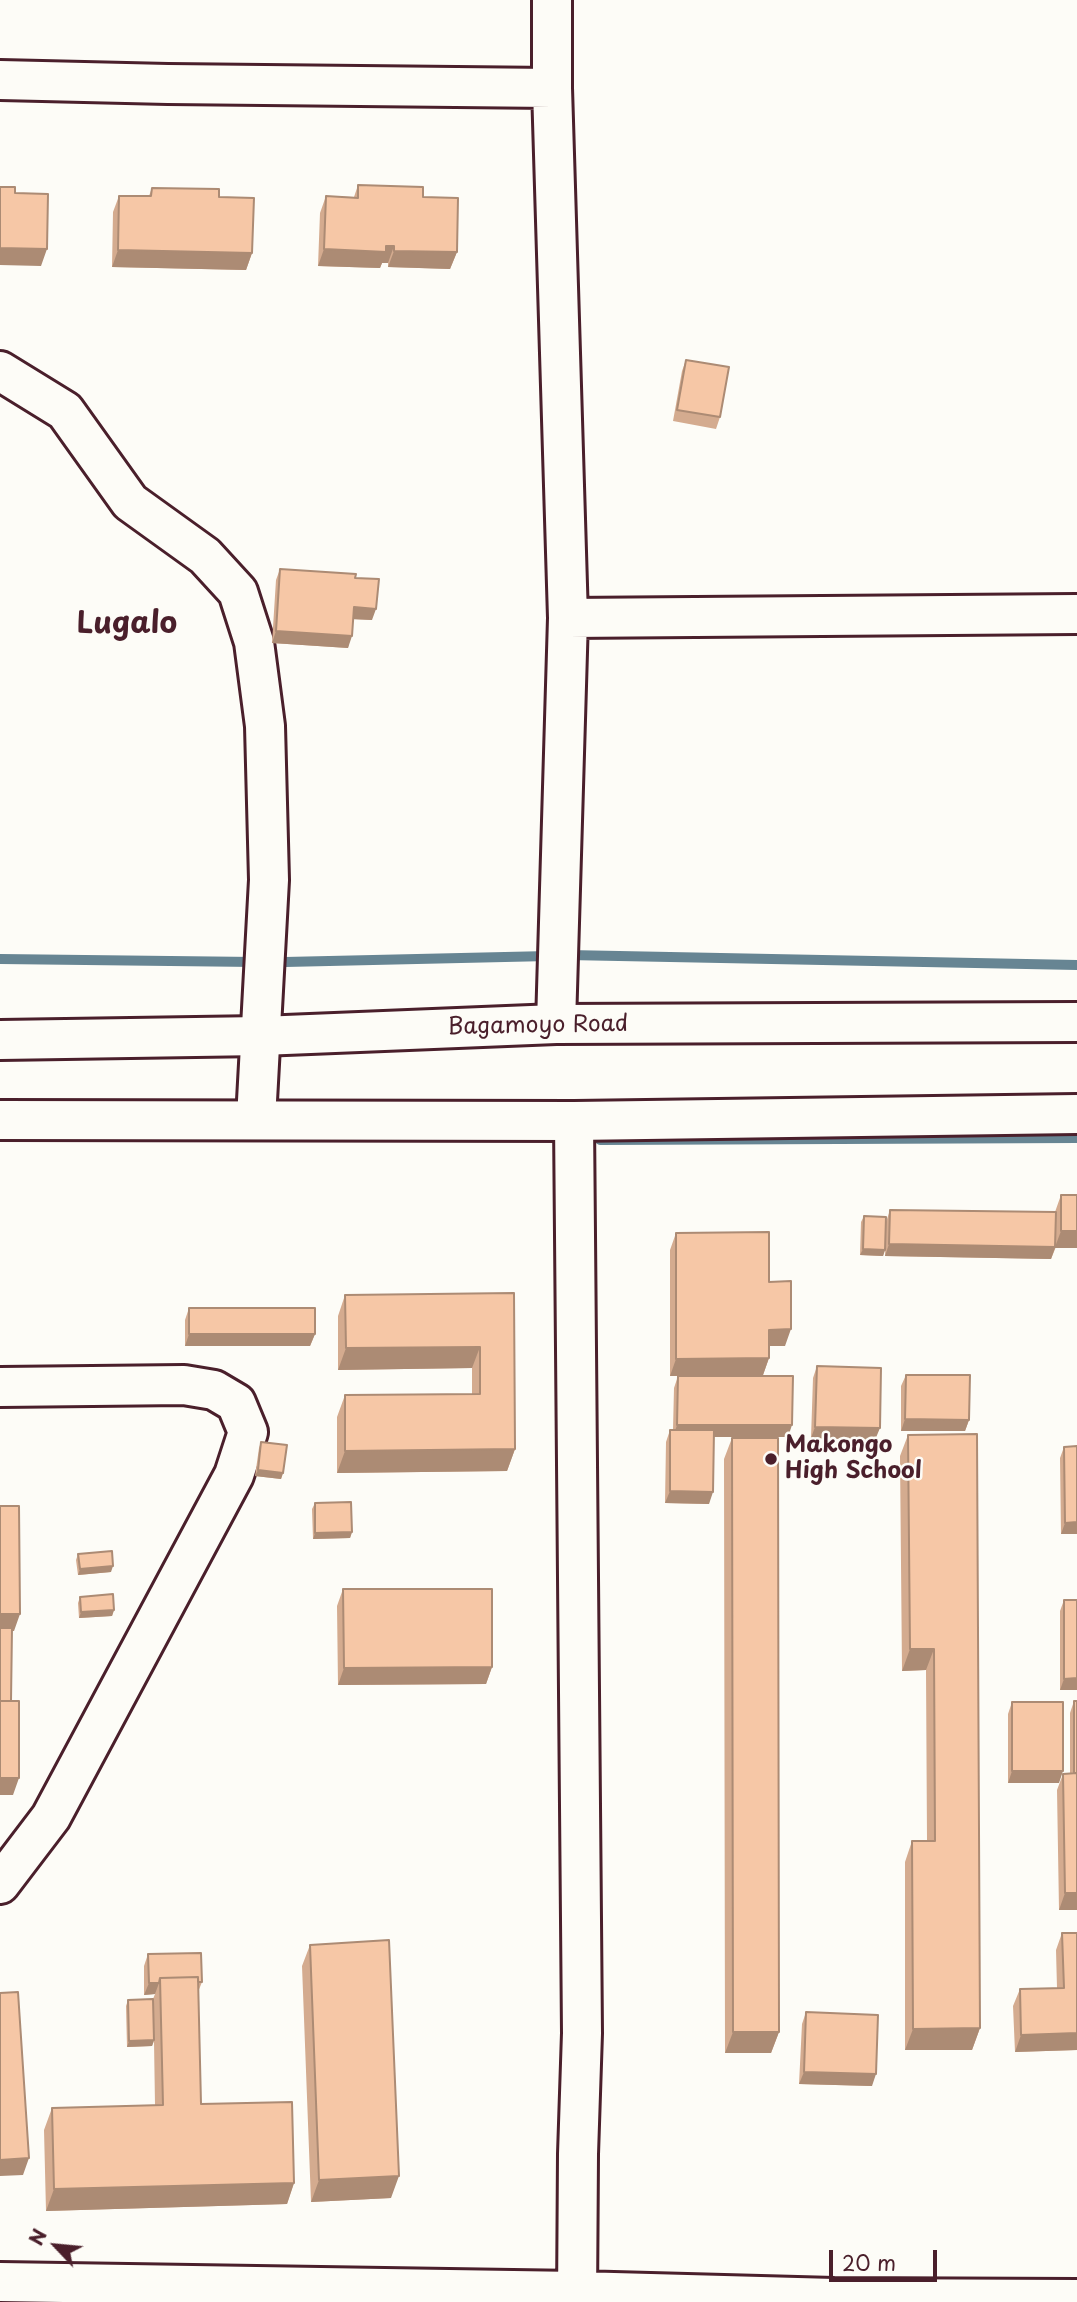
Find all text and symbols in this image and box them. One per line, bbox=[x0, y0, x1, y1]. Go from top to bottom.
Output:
district label: Lugalo bbox=[77, 607, 177, 643]
street label: Bagamoyo Road bbox=[447, 1011, 629, 1041]
place label: Makongo High School bbox=[785, 1432, 922, 1486]
marker: Makongo High School bbox=[763, 1451, 779, 1467]
north arrow bbox=[21, 2211, 91, 2281]
text: N bbox=[21, 2224, 53, 2250]
scale bar bbox=[832, 2236, 940, 2280]
text: 20 m bbox=[842, 2246, 896, 2278]

